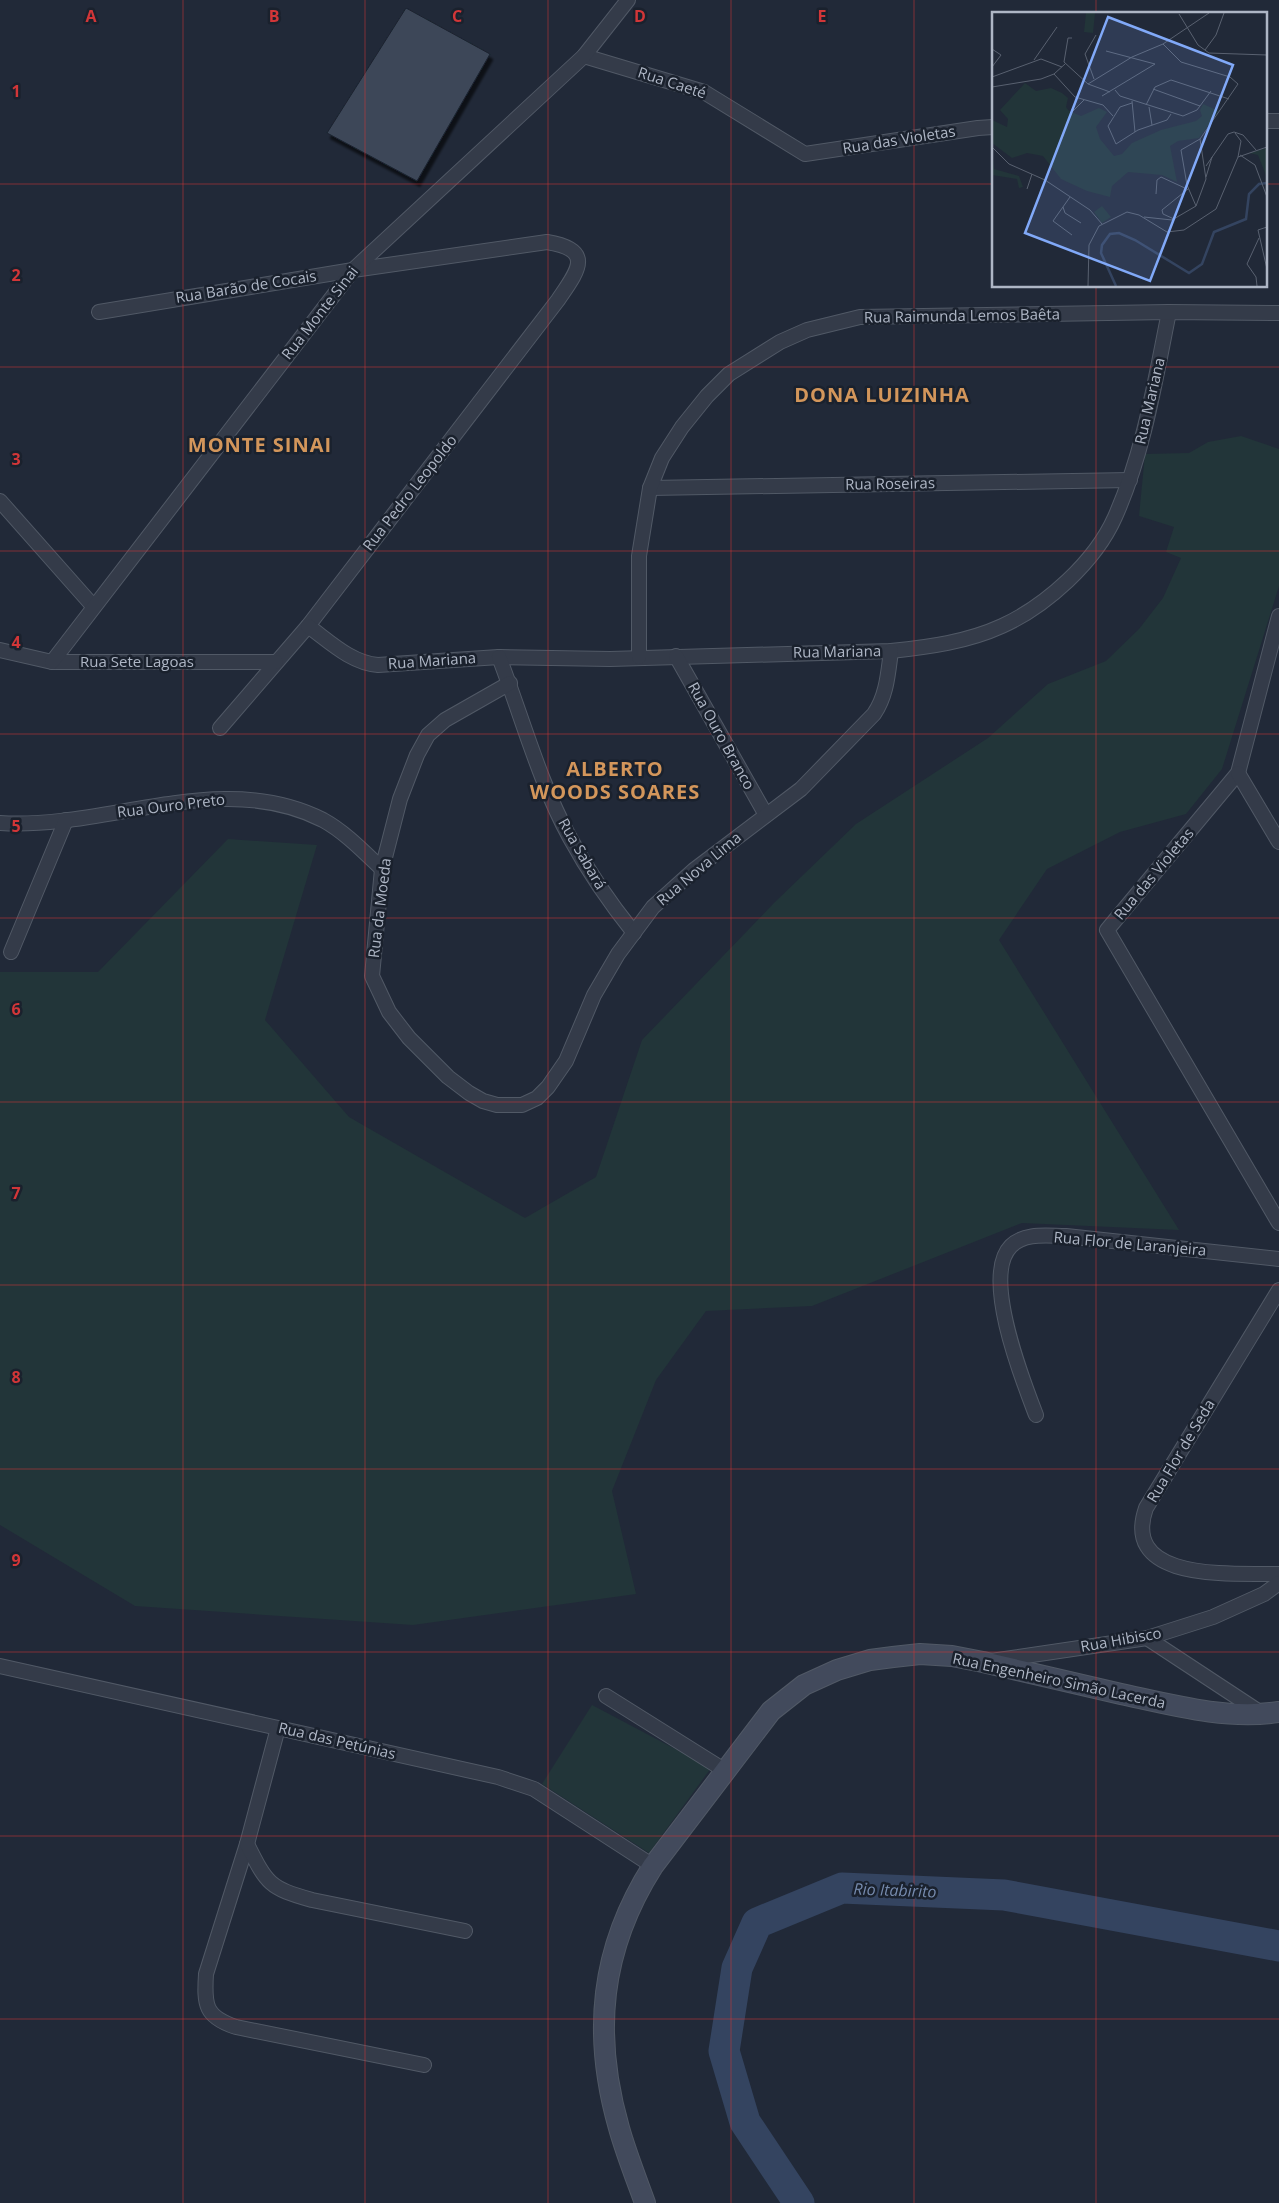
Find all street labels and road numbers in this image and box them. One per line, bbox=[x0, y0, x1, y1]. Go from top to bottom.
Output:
street label: Rua Caeté bbox=[636, 62, 709, 102]
street label: Rua das Violetas bbox=[841, 120, 957, 158]
street label: Rua Monte Sinai bbox=[276, 262, 362, 363]
street label: Rua Barão de Cocais bbox=[174, 265, 318, 307]
street label: Rua Raimunda Lemos Baêta bbox=[864, 303, 1060, 327]
street label: Rua Mariana bbox=[1129, 356, 1169, 446]
street label: Rua Pedro Leopoldo bbox=[358, 430, 461, 554]
street label: Rua Roseiras bbox=[845, 472, 935, 494]
street label: Rua Mariana bbox=[793, 640, 881, 662]
street label: Rua Mariana bbox=[387, 647, 477, 673]
street label: Rua Sete Lagoas bbox=[80, 651, 194, 671]
street label: Rua Ouro Branco bbox=[684, 678, 760, 793]
street label: Rua Ouro Preto bbox=[116, 788, 226, 822]
street label: Rua Sabará bbox=[554, 814, 611, 893]
street label: Rua das Violetas bbox=[1109, 823, 1198, 923]
street label: Rua Nova Lima bbox=[652, 827, 745, 910]
street label: Rua da Moeda bbox=[363, 857, 395, 959]
street label: Rua Flor de Laranjeira bbox=[1053, 1226, 1207, 1260]
street label: Rua Flor de Seda bbox=[1141, 1395, 1219, 1506]
street label: Rua Hibisco bbox=[1079, 1622, 1163, 1656]
street label: Rua Engenheiro Simão Lacerda bbox=[951, 1648, 1167, 1712]
street label: Rua das Petúnias bbox=[277, 1717, 398, 1763]

